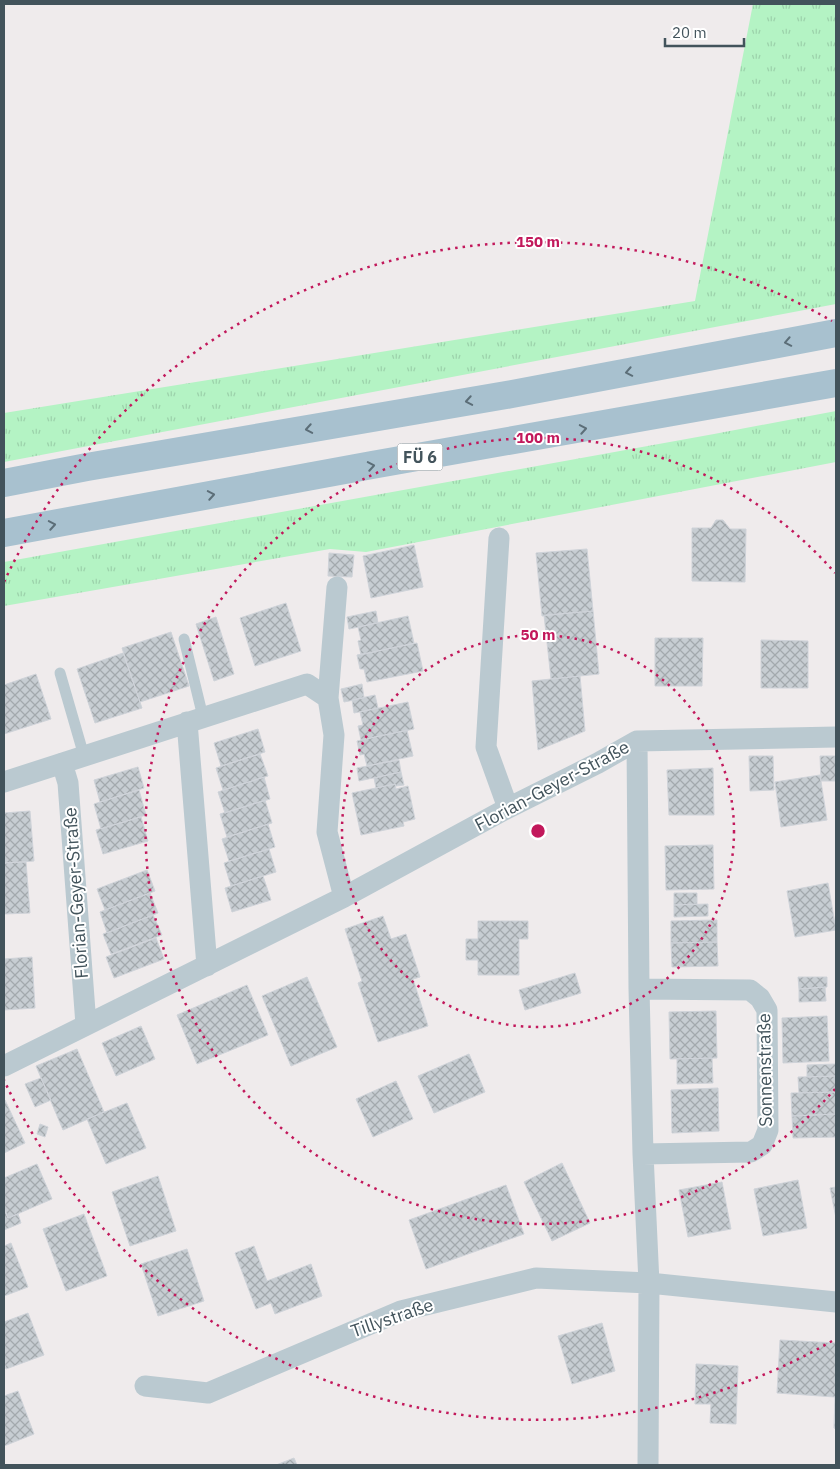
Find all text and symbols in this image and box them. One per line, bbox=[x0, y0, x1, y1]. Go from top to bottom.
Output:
scale bar bbox=[665, 15, 744, 47]
text: 20 m bbox=[672, 23, 707, 42]
text: 150 m bbox=[516, 232, 560, 251]
one-way arrow bbox=[784, 336, 793, 346]
one-way arrow bbox=[624, 366, 633, 377]
one-way arrow bbox=[465, 396, 473, 406]
one-way arrow bbox=[304, 424, 313, 434]
one-way arrow bbox=[579, 424, 587, 434]
text: 100 m bbox=[516, 428, 560, 447]
road number: FÜ 6 bbox=[398, 444, 442, 471]
one-way arrow bbox=[367, 461, 376, 471]
one-way arrow bbox=[207, 491, 216, 501]
one-way arrow bbox=[47, 520, 56, 530]
text: 50 m bbox=[521, 625, 555, 644]
street label: Florian-Geyer-Straße bbox=[470, 735, 633, 836]
street label: Florian-Geyer-Straße bbox=[58, 806, 93, 980]
centre of rings bbox=[529, 822, 547, 840]
street label: Sonnenstraße bbox=[752, 1013, 777, 1127]
street label: Tillystraße bbox=[348, 1293, 436, 1342]

